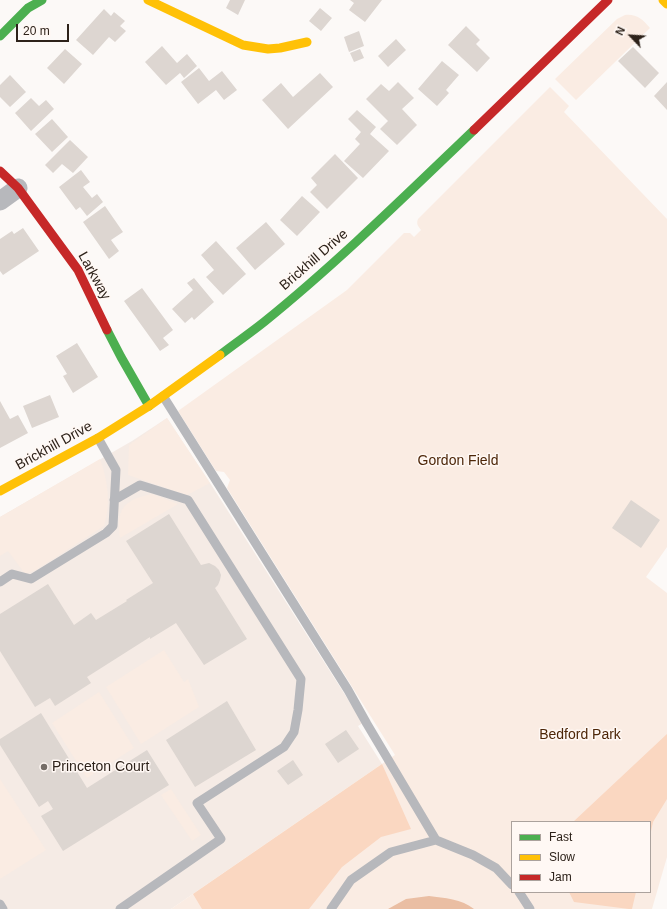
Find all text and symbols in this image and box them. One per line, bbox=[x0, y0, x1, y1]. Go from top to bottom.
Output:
scale bar bbox=[18, 16, 71, 42]
north arrow bbox=[611, 16, 651, 56]
text: 20 m bbox=[23, 24, 50, 38]
text: N bbox=[613, 25, 627, 37]
street label: Brickhill Drive bbox=[276, 226, 352, 294]
street label: Larkway bbox=[74, 249, 114, 303]
street label: Brickhill Drive bbox=[13, 418, 95, 474]
park label: Gordon Field bbox=[418, 453, 498, 469]
park label: Bedford Park bbox=[539, 727, 621, 743]
place label: Princeton Court bbox=[52, 759, 149, 775]
marker: Princeton Court bbox=[39, 762, 49, 772]
legend bbox=[511, 821, 651, 893]
text: Fast bbox=[549, 830, 572, 844]
text: Slow bbox=[549, 850, 575, 864]
text: Jam bbox=[549, 870, 572, 884]

